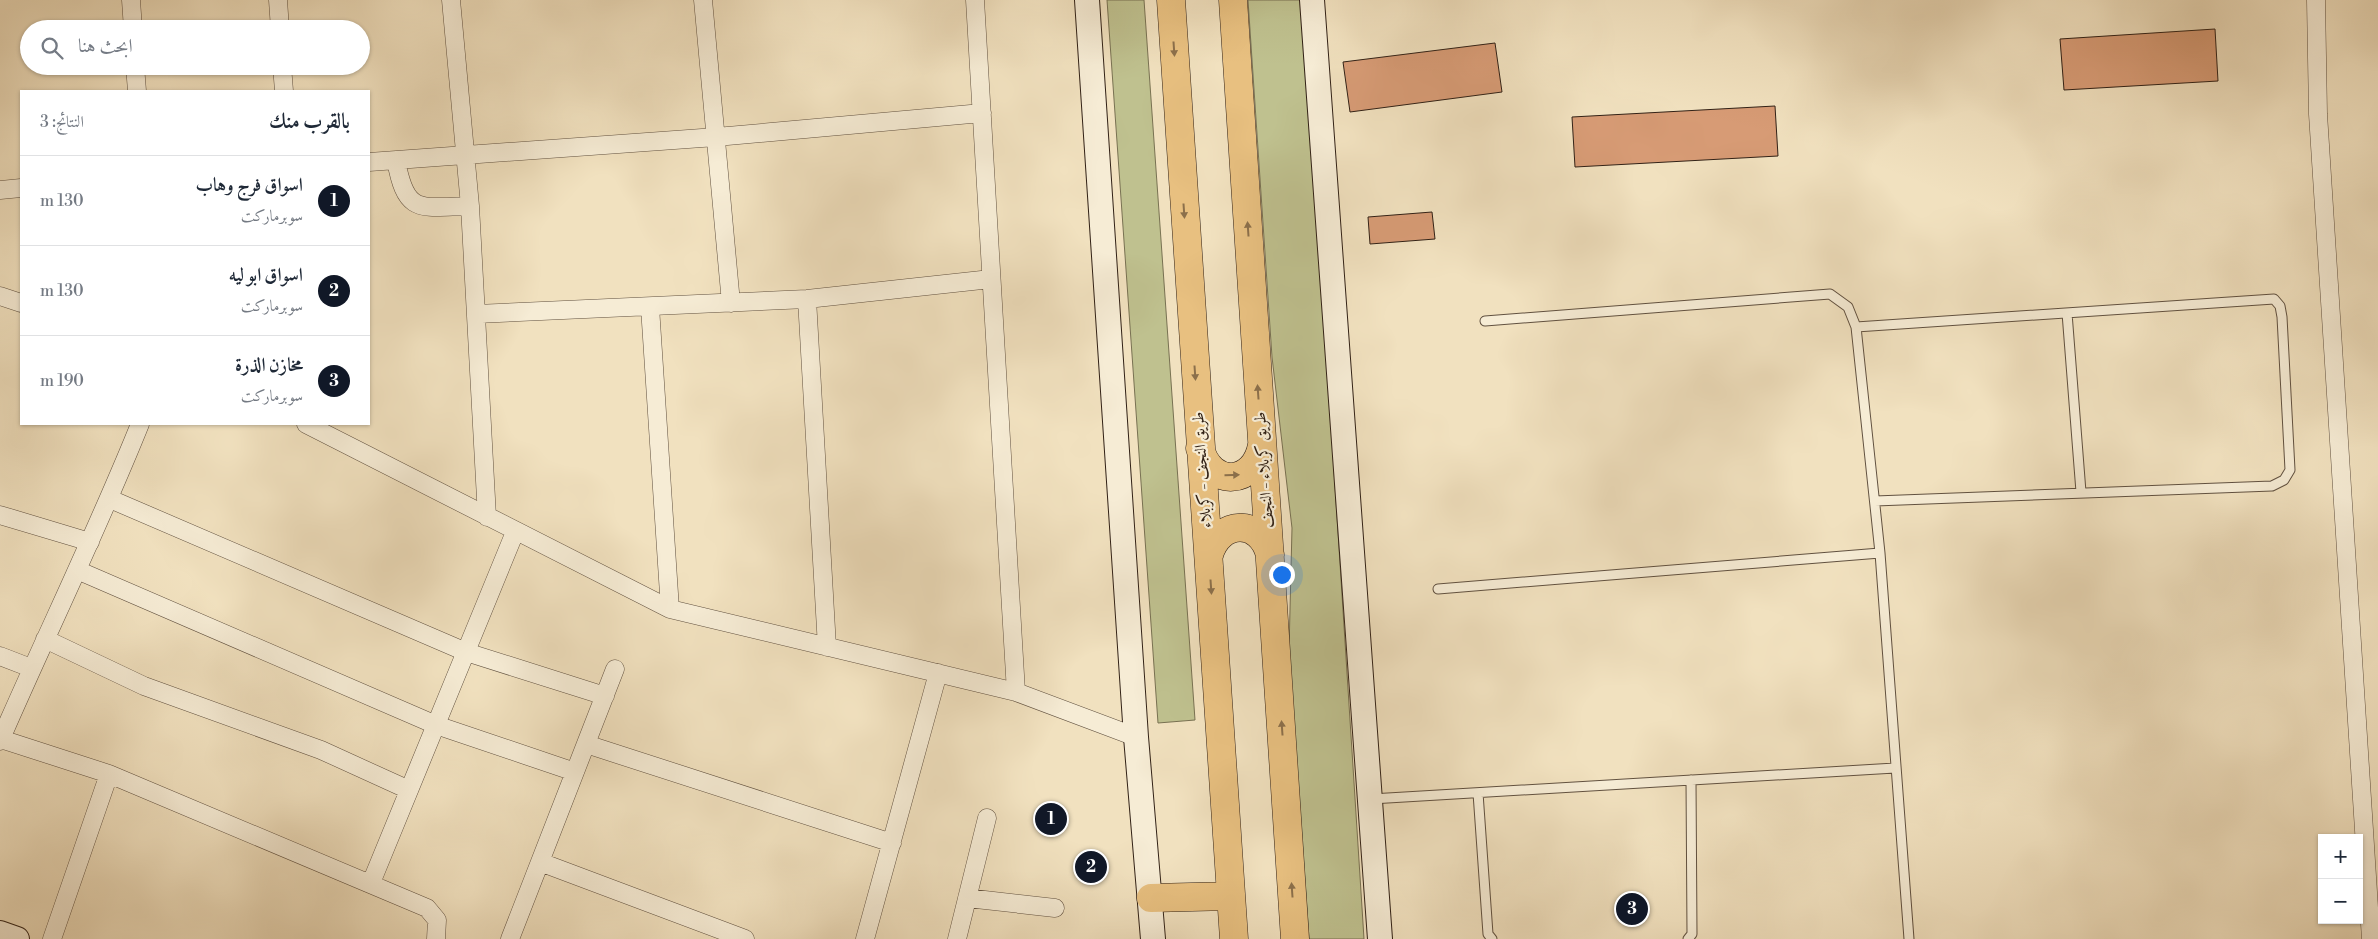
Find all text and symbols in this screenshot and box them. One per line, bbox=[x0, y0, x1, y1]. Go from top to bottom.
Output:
search box bbox=[20, 20, 370, 75]
icon: search bbox=[38, 34, 66, 62]
text: ابحث هنا bbox=[78, 34, 133, 58]
one-way arrow bbox=[1170, 41, 1178, 57]
text: بالقرب منك bbox=[269, 109, 350, 135]
text: النتائج: 3 bbox=[40, 112, 84, 132]
text: اسواق فرج وهاب bbox=[195, 173, 303, 197]
text: 130 m bbox=[40, 191, 84, 211]
text: 1 bbox=[330, 191, 338, 211]
one-way arrow bbox=[1181, 203, 1189, 219]
text: سوبرماركت bbox=[241, 206, 303, 226]
one-way arrow bbox=[1244, 221, 1252, 237]
text: اسواق ابو ليه bbox=[229, 263, 303, 287]
text: 130 m bbox=[40, 281, 84, 301]
text: 2 bbox=[329, 281, 339, 301]
text: سوبرماركت bbox=[241, 296, 303, 316]
text: مخازن الذرة bbox=[235, 353, 303, 377]
one-way arrow bbox=[1191, 365, 1199, 381]
text: 190 m bbox=[40, 371, 84, 391]
text: 3 bbox=[329, 371, 339, 391]
one-way arrow bbox=[1254, 383, 1262, 399]
text: سوبرماركت bbox=[241, 386, 303, 406]
street label: طريق النجف - كربلاء bbox=[1188, 411, 1216, 529]
street label: طريق كربلاء - النجف bbox=[1250, 411, 1278, 529]
one-way arrow bbox=[1224, 471, 1240, 479]
your location bbox=[1269, 562, 1295, 588]
one-way arrow bbox=[1207, 580, 1215, 596]
one-way arrow bbox=[1277, 720, 1285, 736]
pin: 1 bbox=[1035, 800, 1067, 838]
map controls bbox=[2318, 834, 2363, 924]
button: + bbox=[2318, 834, 2363, 879]
pin: 2 bbox=[1075, 848, 1107, 886]
button: − bbox=[2318, 879, 2363, 924]
one-way arrow bbox=[1288, 882, 1296, 898]
pin: 3 bbox=[1616, 890, 1648, 928]

